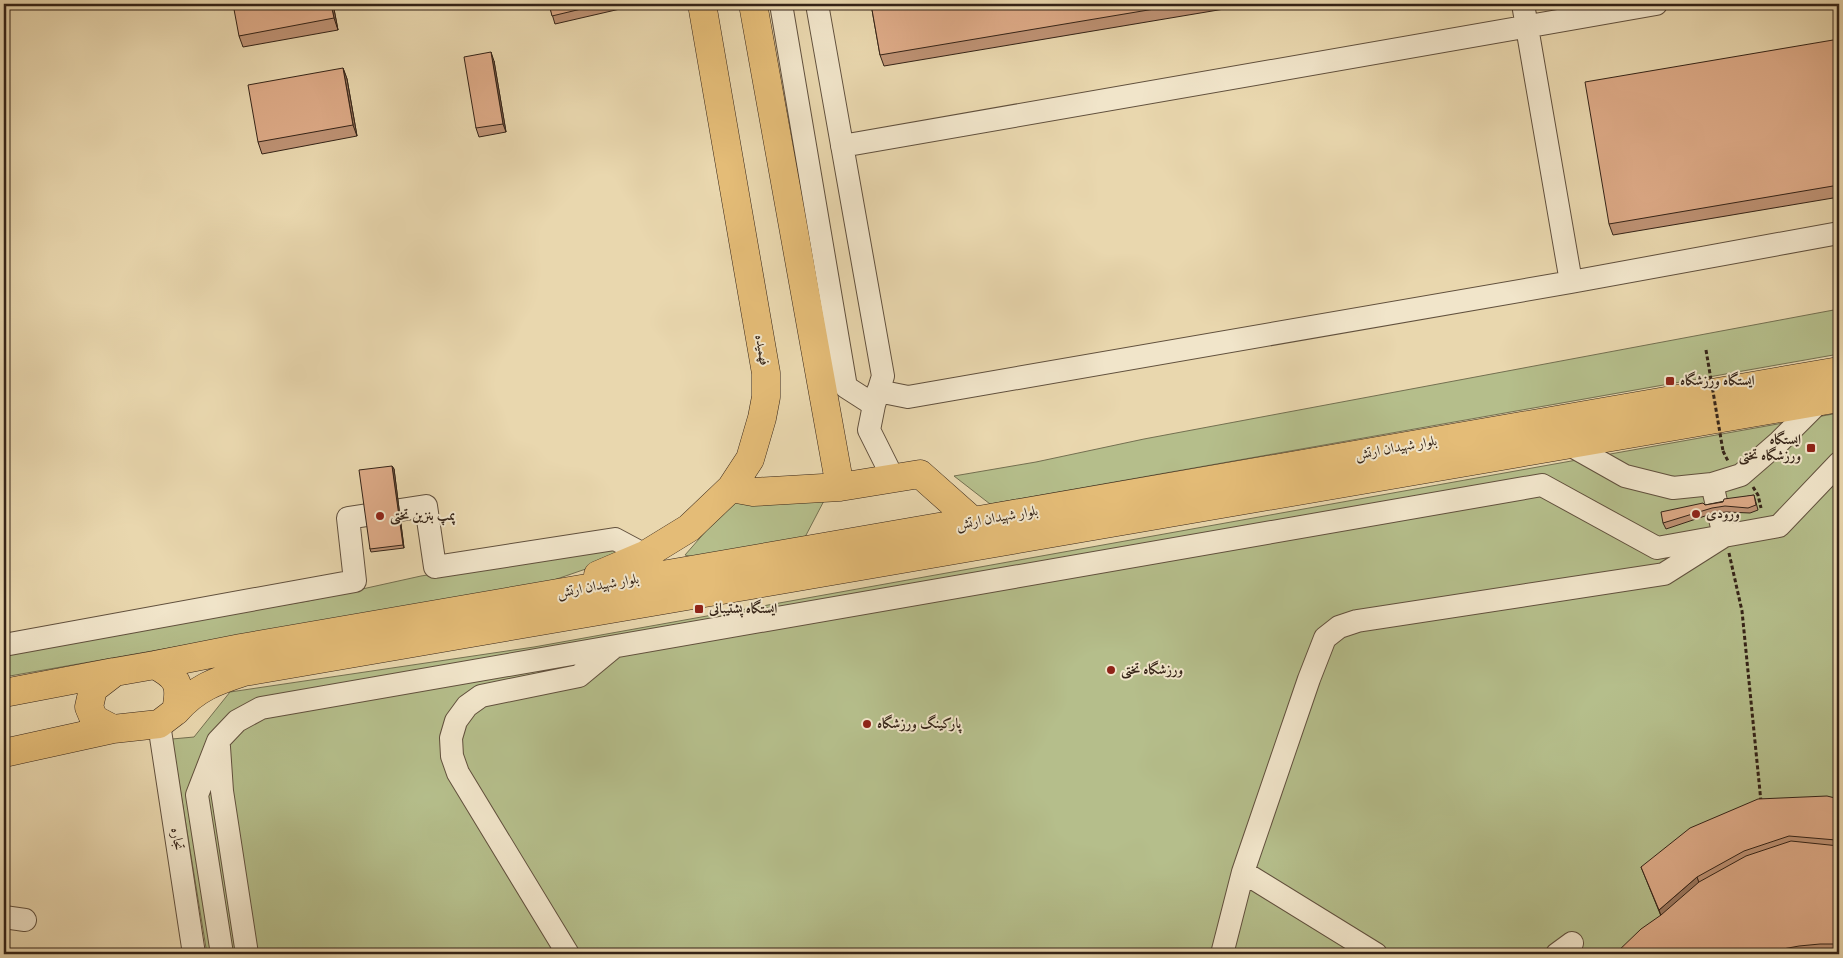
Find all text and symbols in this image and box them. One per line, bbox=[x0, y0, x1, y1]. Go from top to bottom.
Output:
street label: فهمیده bbox=[750, 333, 774, 367]
place label: ایستگاه ورزشگاه bbox=[1680, 371, 1755, 390]
marker: ایستگاه ورزشگاه bbox=[1664, 375, 1676, 387]
place label: ایستگاه ورزشگاه تختی bbox=[1739, 430, 1801, 465]
street label: بلوار شهیدان ارتش bbox=[1354, 432, 1439, 464]
marker: ایستگاه ورزشگاه تختی bbox=[1805, 442, 1817, 454]
street label: بلوار شهیدان ارتش bbox=[955, 502, 1040, 534]
place label: ورودی bbox=[1706, 505, 1740, 523]
place label: پمپ بنزین تختی bbox=[390, 507, 456, 526]
marker: ورودی bbox=[1690, 508, 1702, 520]
marker: پمپ بنزین تختی bbox=[374, 510, 386, 522]
street label: بلوار شهیدان ارتش bbox=[556, 570, 641, 602]
place label: ایستگاه پشتیبانی bbox=[708, 599, 777, 618]
marker: ایستگاه پشتیبانی bbox=[693, 603, 705, 615]
place label: ورزشگاه تختی bbox=[1121, 660, 1183, 679]
marker: ورزشگاه تختی bbox=[1105, 664, 1117, 676]
place label: پارکینگ ورزشگاه bbox=[877, 714, 963, 734]
marker: پارکینگ ورزشگاه bbox=[861, 718, 873, 730]
street label: تجاره bbox=[166, 826, 188, 852]

